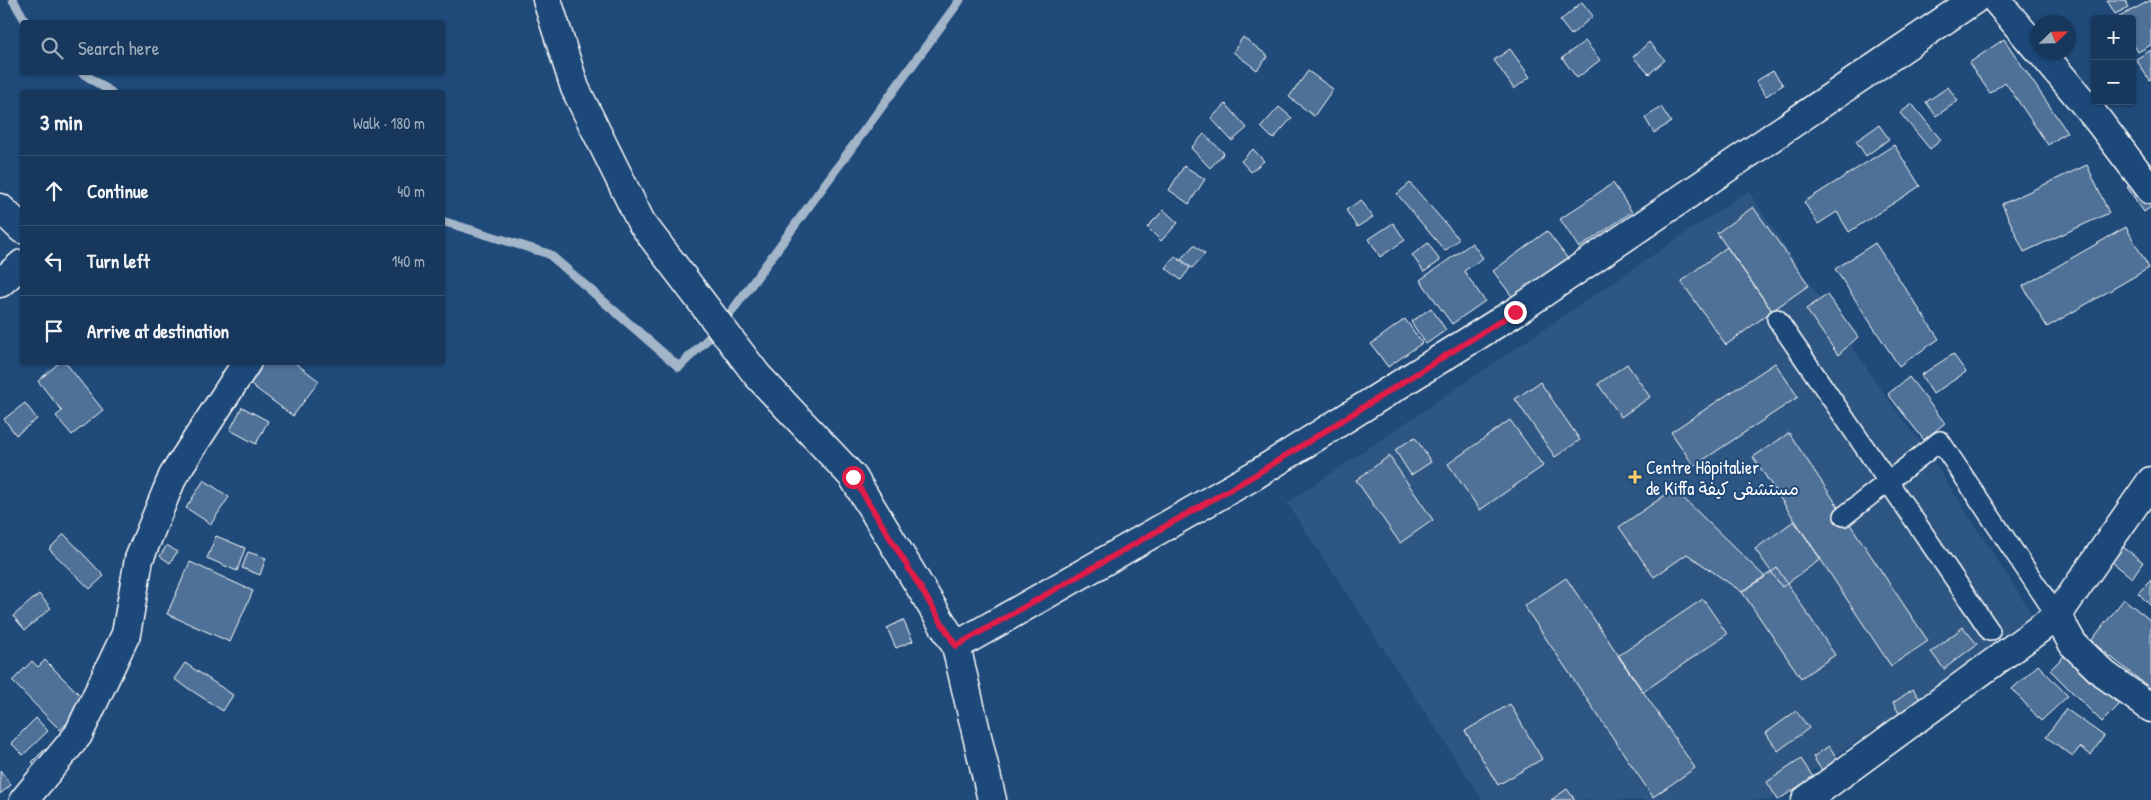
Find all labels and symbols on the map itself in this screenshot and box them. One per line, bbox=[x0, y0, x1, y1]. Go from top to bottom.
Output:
north arrow bbox=[2031, 15, 2076, 60]
route end bbox=[1504, 301, 1527, 324]
place label: Centre Hôpitalier de Kiffa مستشفى كيفة bbox=[1646, 455, 1799, 501]
route start bbox=[842, 466, 865, 489]
marker: Centre Hôpitalier de Kiffa مستشفى كيفة bbox=[1628, 470, 1642, 484]

